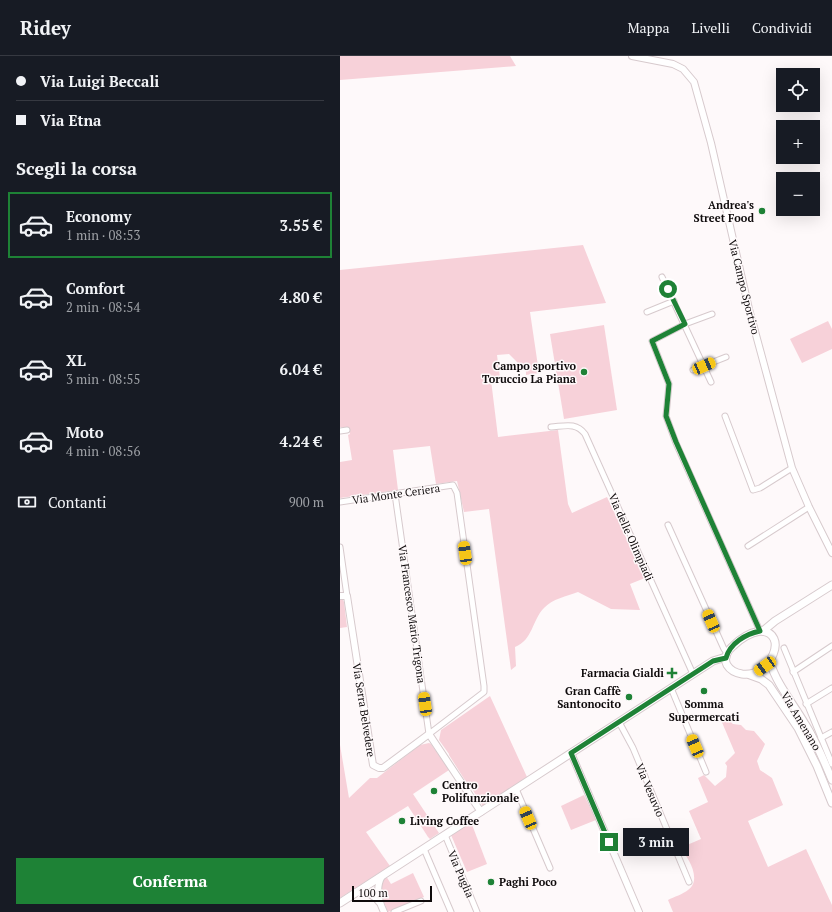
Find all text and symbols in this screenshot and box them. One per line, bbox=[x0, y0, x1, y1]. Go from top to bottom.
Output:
text: Ridey bbox=[20, 15, 71, 40]
text: Mappa bbox=[627, 18, 670, 37]
text: Livelli bbox=[692, 18, 730, 37]
text: Condividi bbox=[752, 18, 812, 37]
map controls bbox=[776, 68, 820, 216]
button: locate bbox=[776, 68, 820, 112]
text: Via Luigi Beccali bbox=[40, 71, 159, 91]
text: Via Etna bbox=[40, 110, 101, 130]
button: + bbox=[776, 120, 820, 164]
text: Scegli la corsa bbox=[16, 156, 137, 180]
button: − bbox=[776, 172, 820, 216]
place label: Andrea's Street Food bbox=[694, 198, 754, 225]
text: Economy bbox=[66, 206, 131, 226]
marker: Andrea's Street Food bbox=[757, 206, 767, 216]
icon: car bbox=[18, 207, 54, 243]
text: 3.55 € bbox=[280, 215, 322, 235]
text: 1 min · 08:53 bbox=[66, 226, 140, 244]
street label: Via Campo Sportivo bbox=[725, 238, 763, 336]
text: Comfort bbox=[66, 278, 125, 298]
icon: car bbox=[18, 279, 54, 315]
route start bbox=[659, 280, 677, 298]
text: 4.80 € bbox=[280, 287, 322, 307]
text: 2 min · 08:54 bbox=[66, 298, 140, 316]
text: XL bbox=[66, 350, 86, 370]
icon: car bbox=[18, 351, 54, 387]
car bbox=[691, 356, 717, 376]
text: 6.04 € bbox=[280, 359, 322, 379]
place label: Campo sportivo Toruccio La Piana bbox=[482, 359, 576, 386]
marker: Campo sportivo Toruccio La Piana bbox=[579, 367, 589, 377]
text: 3 min · 08:55 bbox=[66, 370, 140, 388]
text: Moto bbox=[66, 422, 104, 442]
icon: car bbox=[18, 423, 54, 459]
text: 4.24 € bbox=[280, 431, 322, 451]
text: 4 min · 08:56 bbox=[66, 442, 140, 460]
street label: Via Monte Ceriera bbox=[351, 481, 441, 507]
icon: cash bbox=[16, 491, 38, 513]
street label: Via delle Olimpiadi bbox=[605, 491, 657, 583]
text: Contanti bbox=[48, 492, 107, 512]
text: 900 m bbox=[289, 493, 324, 511]
car bbox=[457, 540, 473, 566]
street label: Via Francesco Mario Trigona bbox=[395, 544, 429, 685]
car bbox=[701, 608, 721, 634]
car bbox=[752, 654, 778, 678]
street label: Via Serra Belvedere bbox=[350, 662, 378, 759]
place label: Farmacia Gialdi bbox=[581, 666, 664, 680]
marker: Farmacia Gialdi bbox=[667, 668, 677, 678]
place label: Gran Caffè Santonocito bbox=[557, 684, 621, 711]
marker: Somma Supermercati bbox=[699, 686, 709, 696]
street label: Via Amenano bbox=[778, 689, 824, 753]
car bbox=[417, 691, 433, 717]
marker: Gran Caffè Santonocito bbox=[624, 692, 634, 702]
place label: Somma Supermercati bbox=[669, 697, 740, 724]
car bbox=[685, 733, 705, 759]
street label: Via Vesuvio bbox=[632, 761, 668, 819]
place label: Centro Polifunzionale bbox=[442, 778, 519, 805]
marker: Centro Polifunzionale bbox=[429, 786, 439, 796]
car bbox=[518, 805, 538, 831]
place label: Living Coffee bbox=[410, 814, 479, 828]
marker: Living Coffee bbox=[397, 816, 407, 826]
callout: 3 min bbox=[623, 828, 689, 856]
route end bbox=[600, 833, 618, 851]
text: 3 min bbox=[638, 833, 674, 851]
street label: Via Puglia bbox=[445, 848, 477, 900]
button: Conferma bbox=[16, 858, 324, 904]
place label: Paghi Poco bbox=[499, 875, 557, 889]
marker: Paghi Poco bbox=[486, 877, 496, 887]
scale bar bbox=[352, 884, 432, 903]
text: 100 m bbox=[358, 886, 388, 900]

